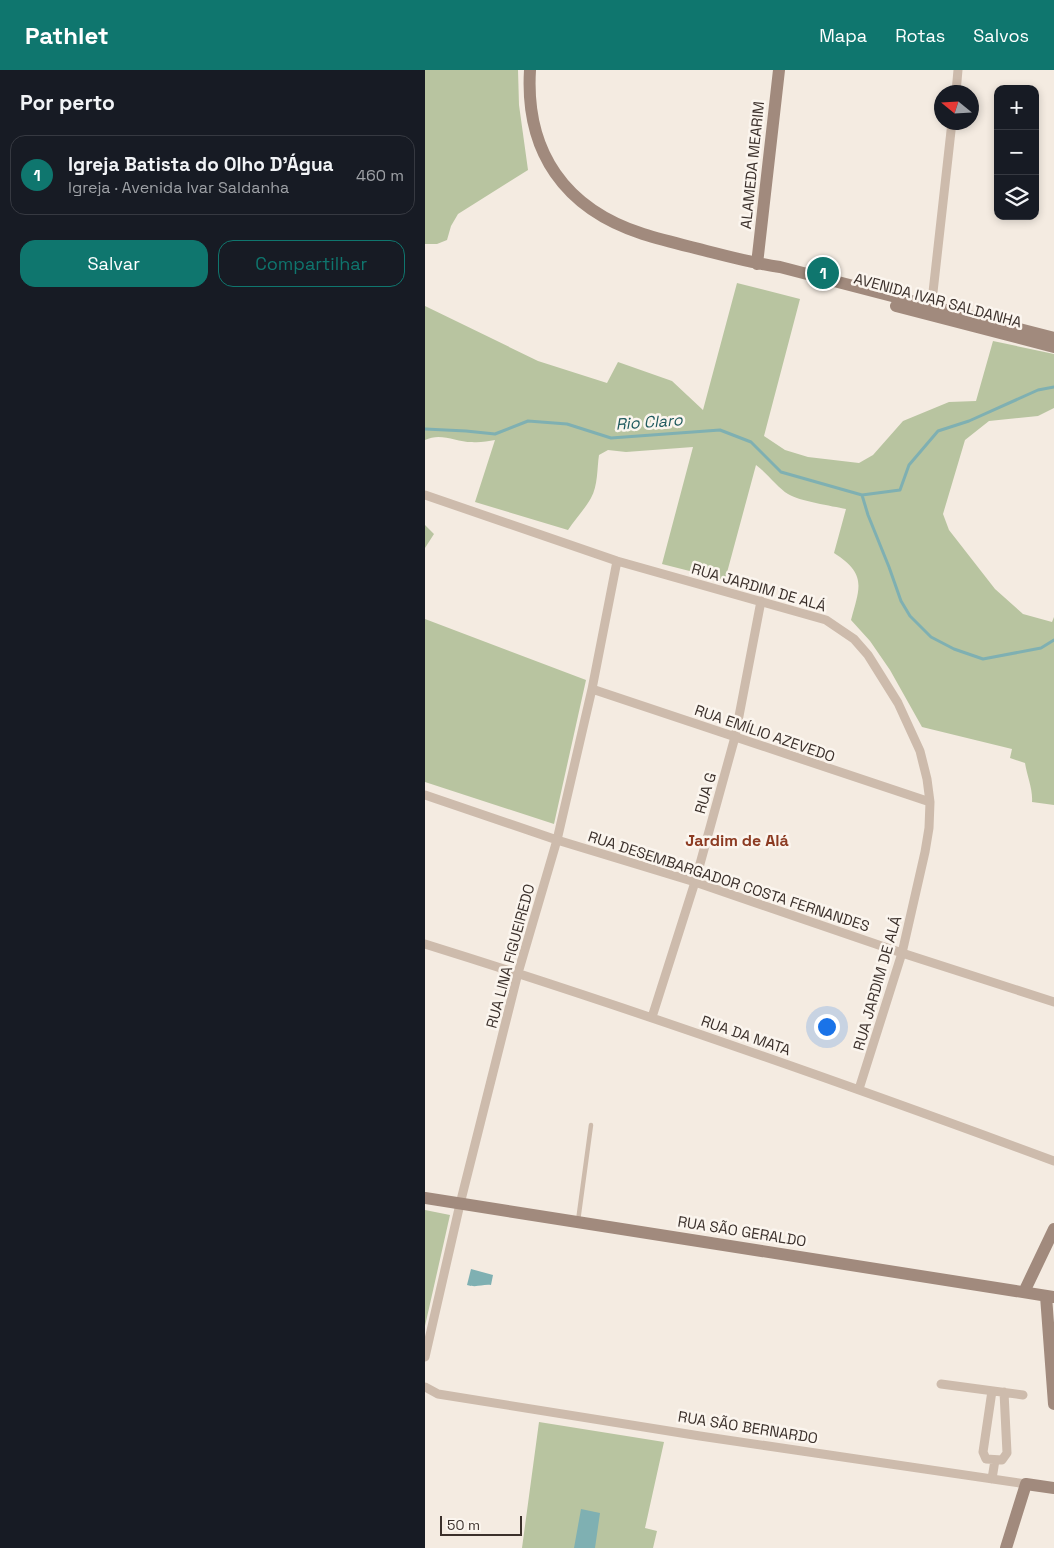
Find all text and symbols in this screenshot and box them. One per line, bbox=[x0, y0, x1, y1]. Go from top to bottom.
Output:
text: Pathlet bbox=[25, 20, 109, 51]
text: Mapa bbox=[819, 24, 867, 47]
text: Rotas bbox=[895, 24, 945, 47]
text: Salvos bbox=[973, 24, 1029, 47]
north arrow bbox=[934, 85, 979, 130]
map controls bbox=[994, 85, 1039, 220]
button: + bbox=[994, 85, 1039, 130]
text: Por perto bbox=[20, 89, 115, 116]
street label: ALAMEDA MEARIM bbox=[736, 100, 768, 230]
button: − bbox=[994, 130, 1039, 175]
text: Igreja Batista do Olho D'Água bbox=[68, 152, 334, 177]
text: 1 bbox=[33, 165, 41, 186]
text: 460 m bbox=[356, 165, 404, 186]
button: layers bbox=[994, 175, 1039, 220]
text: Igreja · Avenida Ivar Saldanha bbox=[68, 177, 289, 198]
button: Salvar bbox=[20, 240, 208, 287]
button: Compartilhar bbox=[218, 240, 405, 287]
pin: 1 bbox=[807, 254, 839, 292]
street label: AVENIDA IVAR SALDANHA bbox=[852, 268, 1025, 332]
water label: Rio Claro bbox=[615, 409, 684, 435]
street label: RUA JARDIM DE ALÁ bbox=[689, 559, 829, 615]
street label: RUA EMÍLIO AZEVEDO bbox=[692, 700, 838, 766]
street label: RUA G bbox=[690, 770, 720, 816]
street label: RUA DESEMBARGADOR COSTA FERNANDES bbox=[586, 826, 872, 936]
district label: Jardim de Alá bbox=[685, 830, 789, 851]
street label: RUA LINA FIGUEIREDO bbox=[482, 882, 538, 1030]
street label: RUA JARDIM DE ALÁ bbox=[849, 913, 905, 1053]
street label: RUA DA MATA bbox=[699, 1011, 794, 1059]
your location bbox=[814, 1014, 840, 1040]
street label: RUA SÃO GERALDO bbox=[676, 1211, 808, 1251]
street label: RUA SÃO BERNARDO bbox=[677, 1407, 819, 1447]
scale bar bbox=[440, 1513, 523, 1536]
text: 50 m bbox=[447, 1516, 480, 1534]

